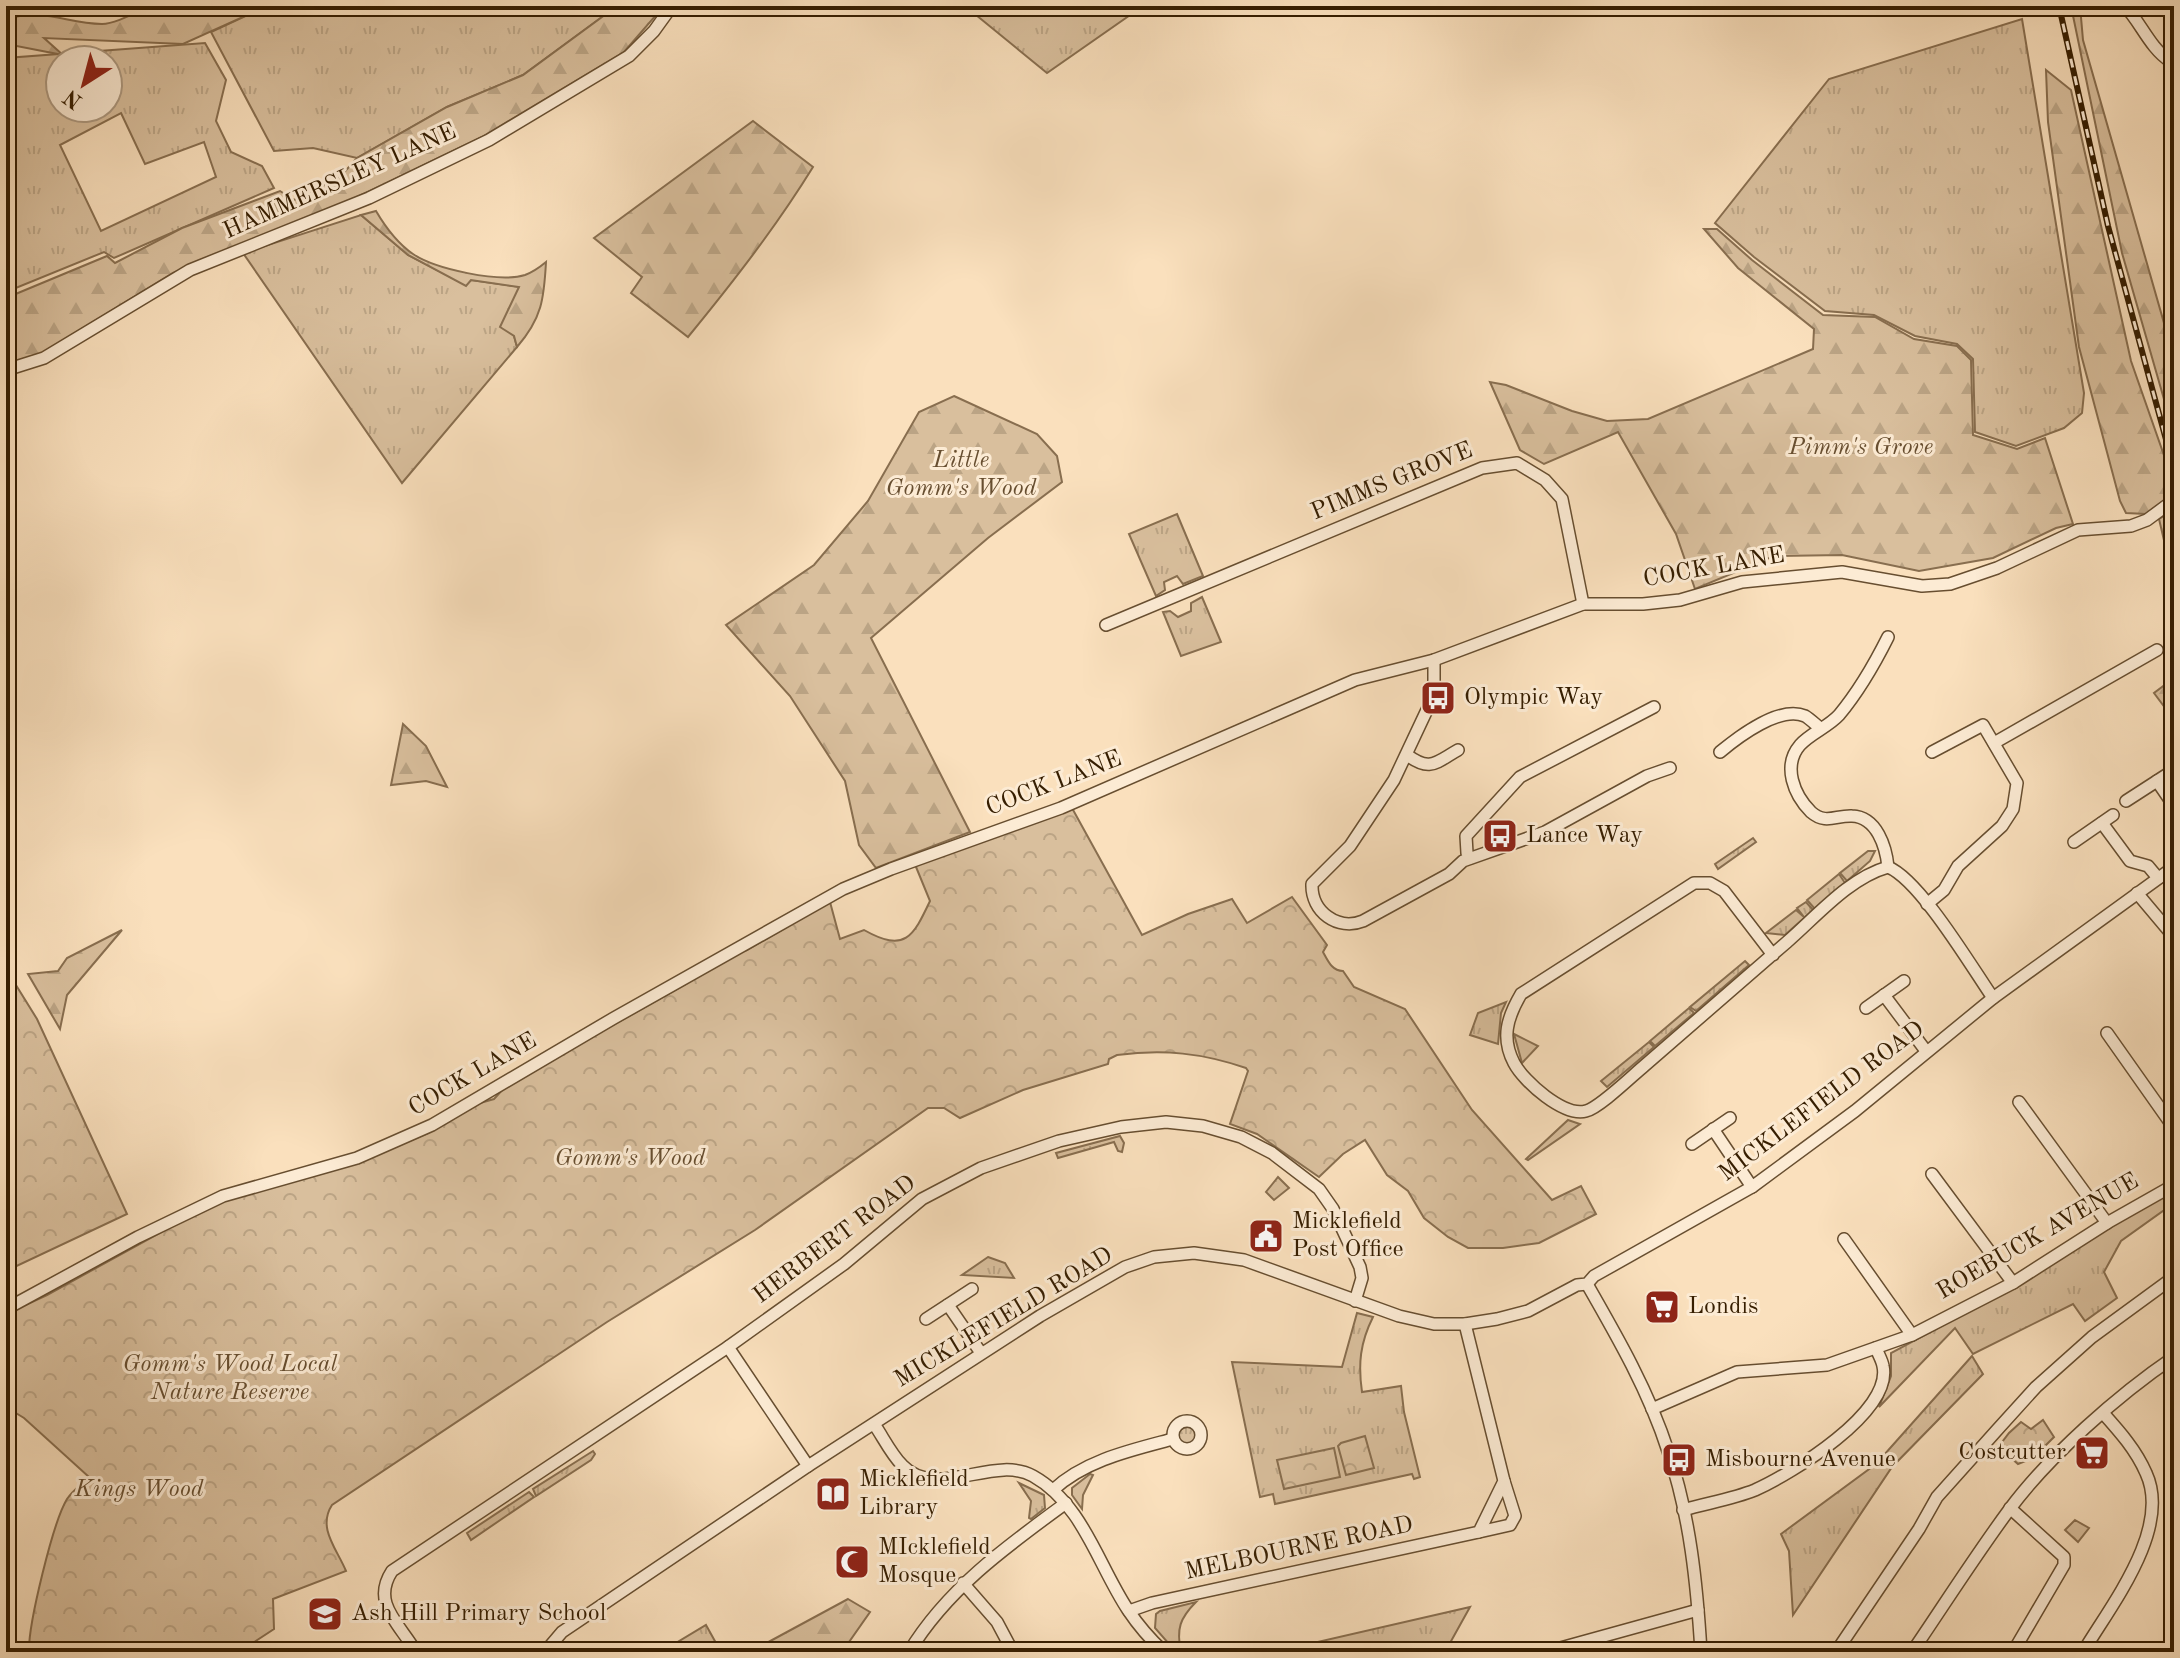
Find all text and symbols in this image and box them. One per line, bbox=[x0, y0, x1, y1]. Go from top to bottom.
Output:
north arrow bbox=[44, 44, 124, 124]
text: N bbox=[60, 85, 87, 112]
street label: HAMMERSLEY LANE bbox=[220, 120, 460, 244]
park label: Pimm's Grove bbox=[1788, 436, 1934, 460]
street label: PIMMS GROVE bbox=[1308, 439, 1476, 525]
park label: Little Gomm's Wood bbox=[886, 449, 1037, 501]
street label: COCK LANE bbox=[1641, 544, 1787, 592]
bus stop icon: Olympic Way bbox=[1419, 679, 1457, 717]
place label: Olympic Way bbox=[1464, 686, 1603, 710]
street label: COCK LANE bbox=[983, 747, 1125, 821]
bus stop icon: Lance Way bbox=[1481, 817, 1519, 855]
place label: Lance Way bbox=[1526, 824, 1643, 848]
street label: MICKLEFIELD ROAD bbox=[1715, 1017, 1929, 1187]
street label: COCK LANE bbox=[405, 1029, 541, 1121]
park label: Gomm's Wood bbox=[555, 1147, 706, 1171]
street label: ROEBUCK AVENUE bbox=[1933, 1169, 2143, 1305]
street label: HERBERT ROAD bbox=[749, 1171, 921, 1309]
place label: Micklefield Post Office bbox=[1292, 1210, 1403, 1262]
public building icon: Micklefield Post Office bbox=[1247, 1217, 1285, 1255]
street label: MICKLEFIELD ROAD bbox=[891, 1243, 1117, 1393]
supermarket icon: Londis bbox=[1643, 1288, 1681, 1326]
place label: Londis bbox=[1688, 1295, 1758, 1319]
park label: Gomm's Wood Local Nature Reserve bbox=[123, 1353, 338, 1405]
supermarket icon: Costcutter bbox=[2073, 1434, 2111, 1472]
bus stop icon: Misbourne Avenue bbox=[1660, 1441, 1698, 1479]
place label: Costcutter bbox=[1958, 1441, 2066, 1465]
place label: Misbourne Avenue bbox=[1705, 1448, 1896, 1472]
place label: Micklefield Library bbox=[859, 1468, 969, 1520]
library icon: Micklefield Library bbox=[814, 1475, 852, 1513]
park label: Kings Wood bbox=[74, 1478, 204, 1502]
street label: MELBOURNE ROAD bbox=[1183, 1513, 1415, 1585]
place label: MIcklefield Mosque bbox=[878, 1536, 991, 1588]
mosque icon: MIcklefield Mosque bbox=[833, 1543, 871, 1581]
school or university icon: Ash Hill Primary School bbox=[306, 1595, 344, 1633]
place label: Ash Hill Primary School bbox=[351, 1602, 606, 1626]

